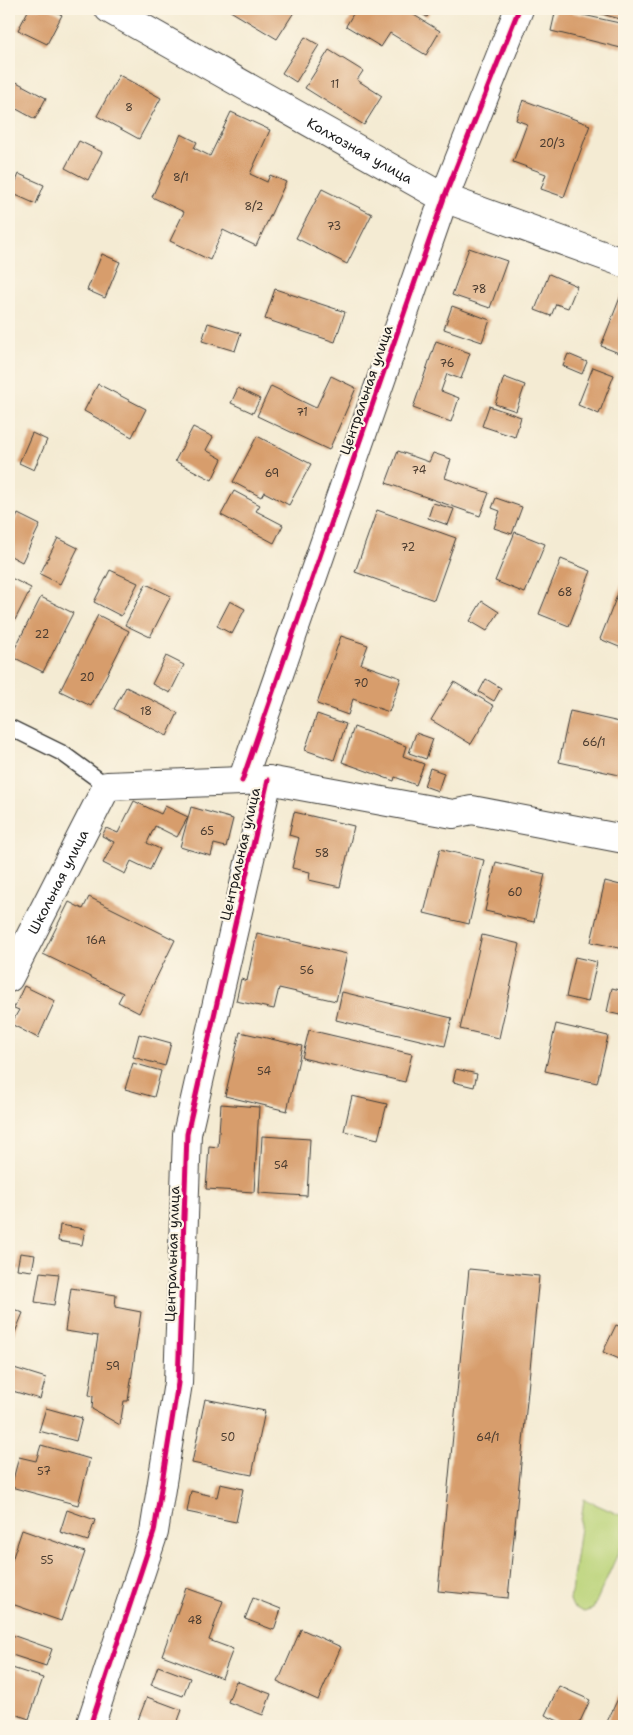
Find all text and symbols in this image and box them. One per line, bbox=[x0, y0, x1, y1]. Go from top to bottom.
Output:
house number: 11 bbox=[331, 77, 339, 92]
house number: 8 bbox=[125, 100, 133, 115]
street label: Колхозная улица bbox=[304, 113, 416, 188]
house number: 20/3 bbox=[539, 136, 565, 151]
house number: 8/1 bbox=[173, 170, 189, 185]
house number: 8/2 bbox=[245, 199, 263, 214]
house number: 73 bbox=[327, 219, 341, 234]
house number: 78 bbox=[472, 282, 486, 297]
street label: Центральная улица bbox=[335, 322, 397, 457]
house number: 76 bbox=[440, 356, 454, 371]
house number: 71 bbox=[296, 405, 308, 420]
house number: 74 bbox=[412, 463, 427, 478]
house number: 69 bbox=[265, 466, 279, 481]
house number: 72 bbox=[401, 540, 415, 555]
house number: 68 bbox=[558, 585, 572, 600]
house number: 22 bbox=[35, 627, 49, 642]
house number: 20 bbox=[79, 670, 95, 685]
house number: 70 bbox=[353, 676, 369, 691]
house number: 18 bbox=[140, 704, 152, 719]
house number: 66/1 bbox=[582, 735, 606, 750]
street label: Центральная улица bbox=[216, 785, 264, 922]
house number: 65 bbox=[200, 824, 214, 839]
street label: Школьная улица bbox=[24, 826, 92, 937]
house number: 58 bbox=[315, 846, 329, 861]
house number: 60 bbox=[507, 885, 523, 900]
house number: 16А bbox=[86, 933, 106, 948]
house number: 56 bbox=[300, 963, 314, 978]
house number: 54 bbox=[257, 1064, 271, 1079]
house number: 54 bbox=[274, 1158, 288, 1173]
street label: Центральная улица bbox=[161, 1185, 183, 1322]
house number: 59 bbox=[106, 1359, 120, 1374]
house number: 50 bbox=[221, 1430, 235, 1445]
house number: 64/1 bbox=[476, 1430, 500, 1445]
house number: 57 bbox=[37, 1464, 51, 1479]
house number: 55 bbox=[40, 1553, 54, 1568]
house number: 48 bbox=[187, 1613, 203, 1628]

